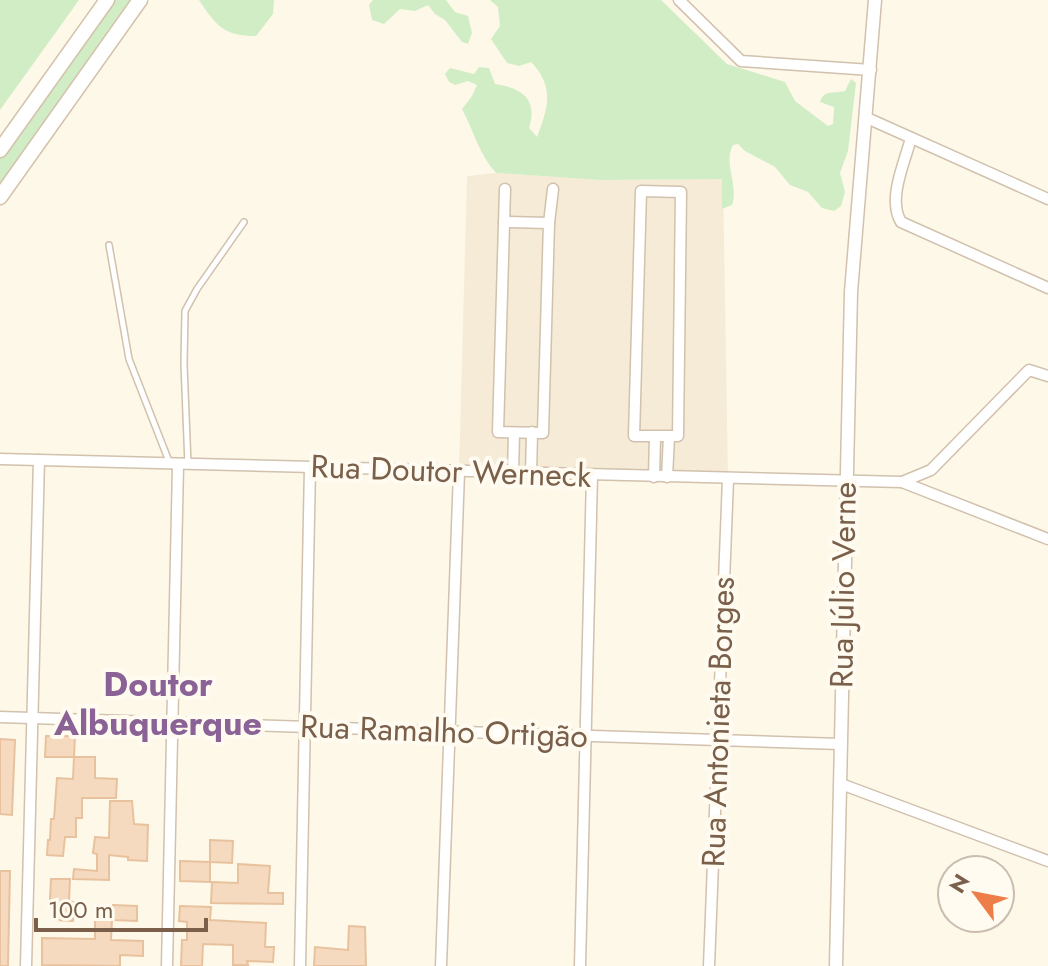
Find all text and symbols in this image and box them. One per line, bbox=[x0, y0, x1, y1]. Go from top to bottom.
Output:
street label: Rua Doutor Werneck bbox=[310, 443, 593, 499]
street label: Rua Júlio Verne bbox=[818, 481, 868, 689]
street label: Rua Antonieta Borges bbox=[690, 576, 746, 868]
district label: Doutor Albuquerque bbox=[53, 660, 262, 748]
street label: Rua Ramalho Ortigão bbox=[299, 703, 589, 759]
north arrow bbox=[936, 854, 1016, 934]
text: N bbox=[941, 868, 977, 899]
scale bar bbox=[36, 882, 206, 932]
text: 100 m bbox=[48, 892, 114, 927]

